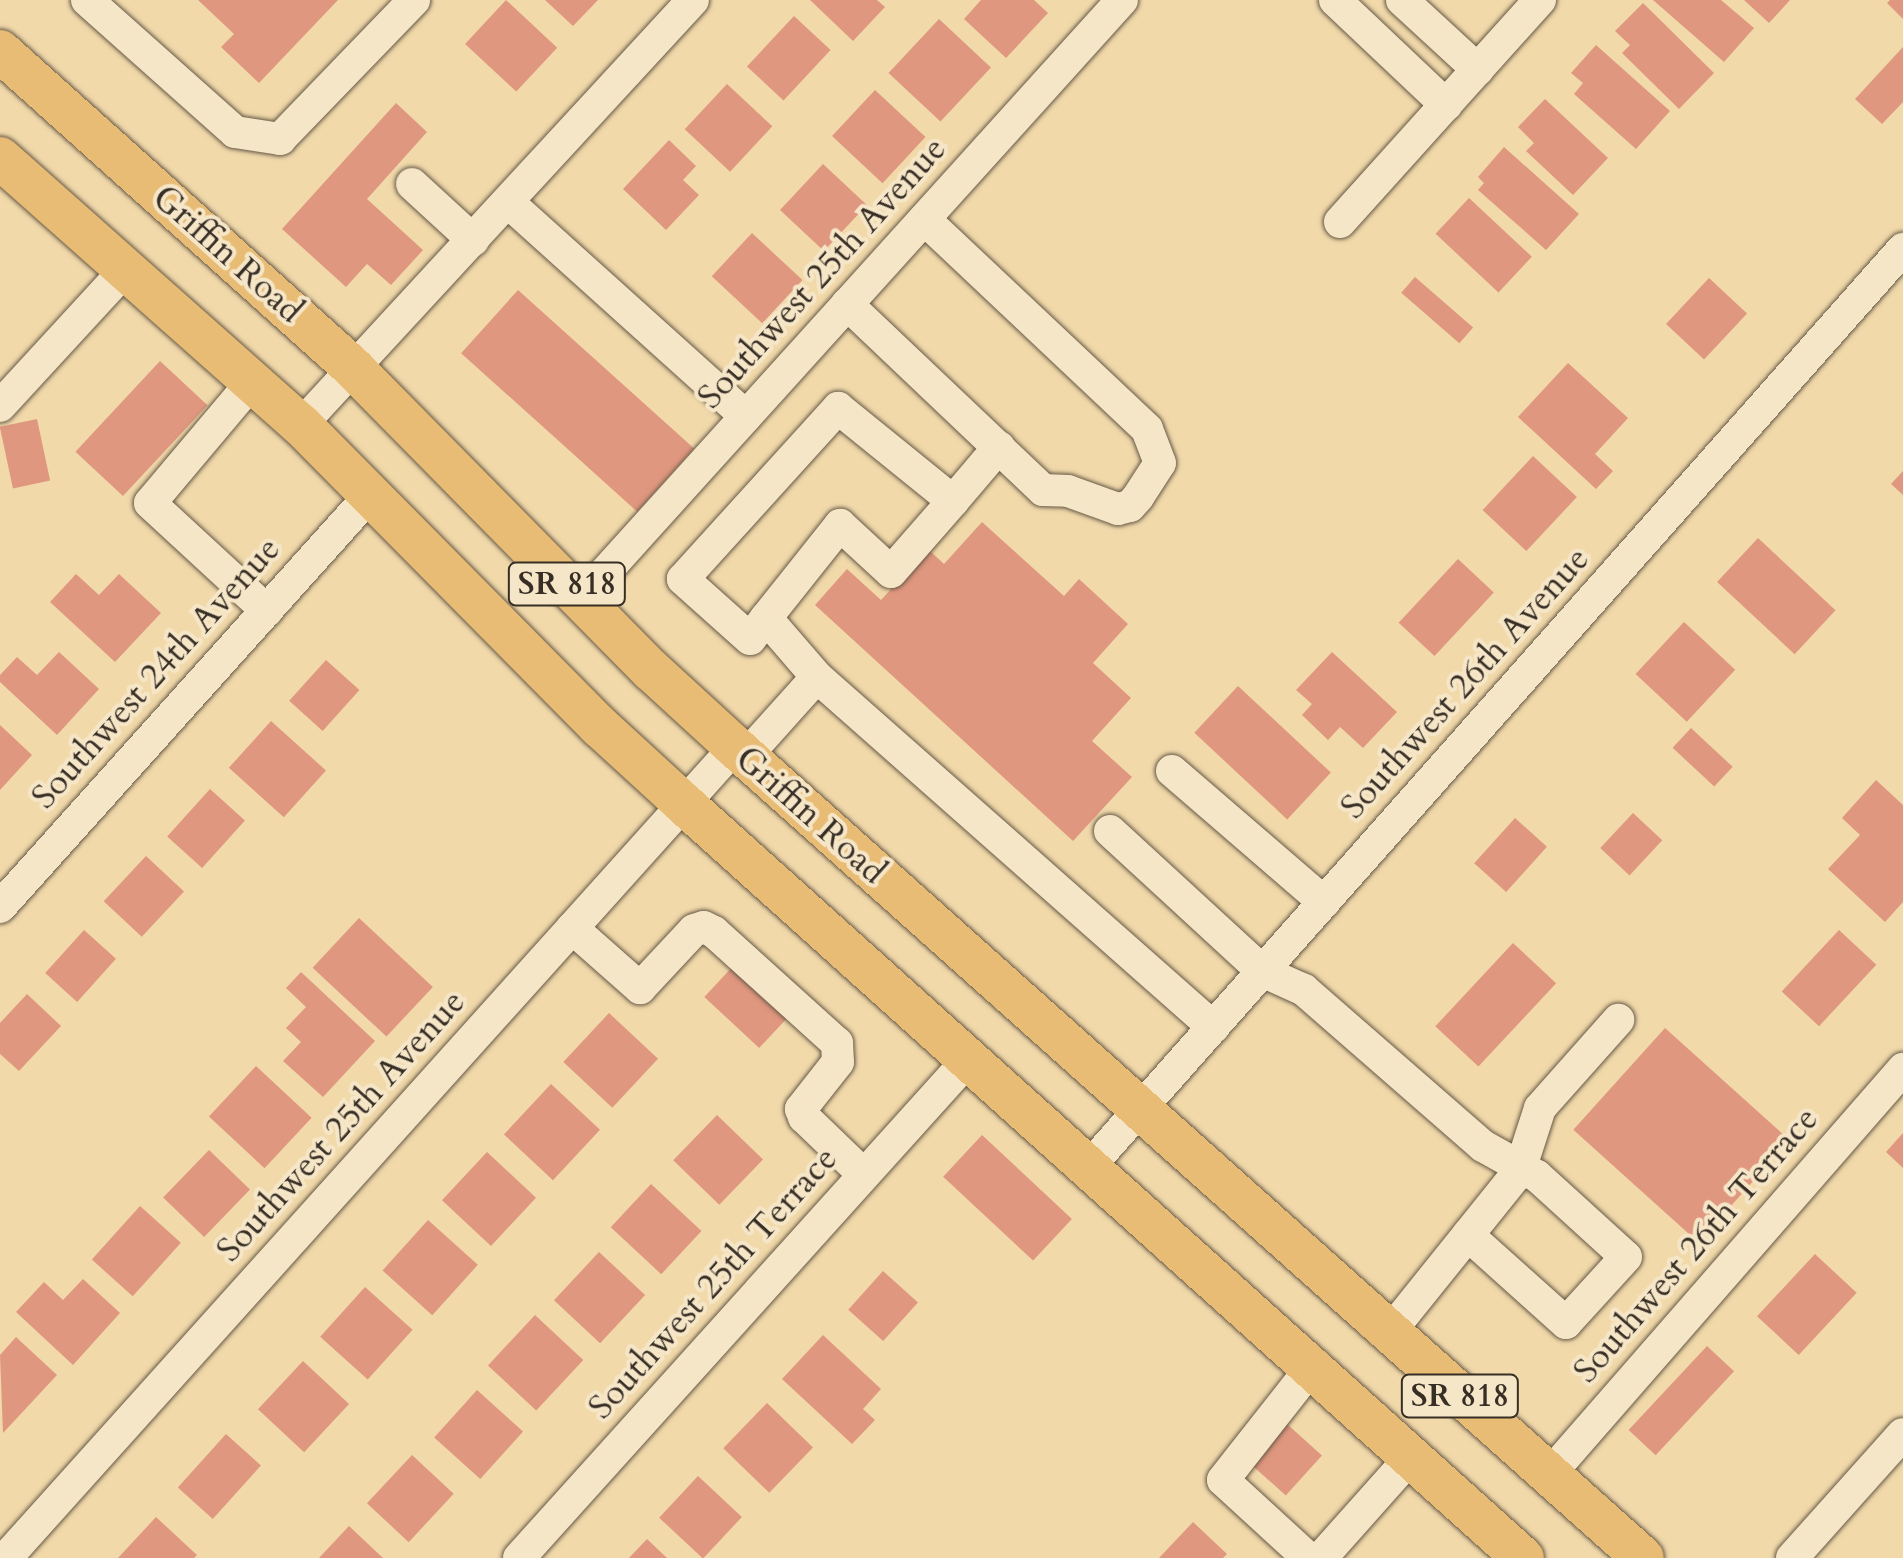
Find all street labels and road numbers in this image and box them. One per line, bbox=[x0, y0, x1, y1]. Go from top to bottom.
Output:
street label: Southwest 25th Avenue bbox=[689, 129, 955, 417]
street label: Griffin Road bbox=[145, 176, 311, 332]
street label: Southwest 24th Avenue bbox=[23, 529, 289, 817]
street label: Southwest 26th Avenue bbox=[1332, 539, 1598, 827]
road number: SR 818 bbox=[507, 557, 627, 611]
street label: Griffin Road bbox=[728, 737, 894, 893]
street label: Southwest 25th Avenue bbox=[208, 982, 474, 1270]
street label: Southwest 26th Terrace bbox=[1565, 1099, 1827, 1391]
street label: Southwest 25th Terrace bbox=[580, 1138, 846, 1428]
road number: SR 818 bbox=[1400, 1369, 1520, 1423]

